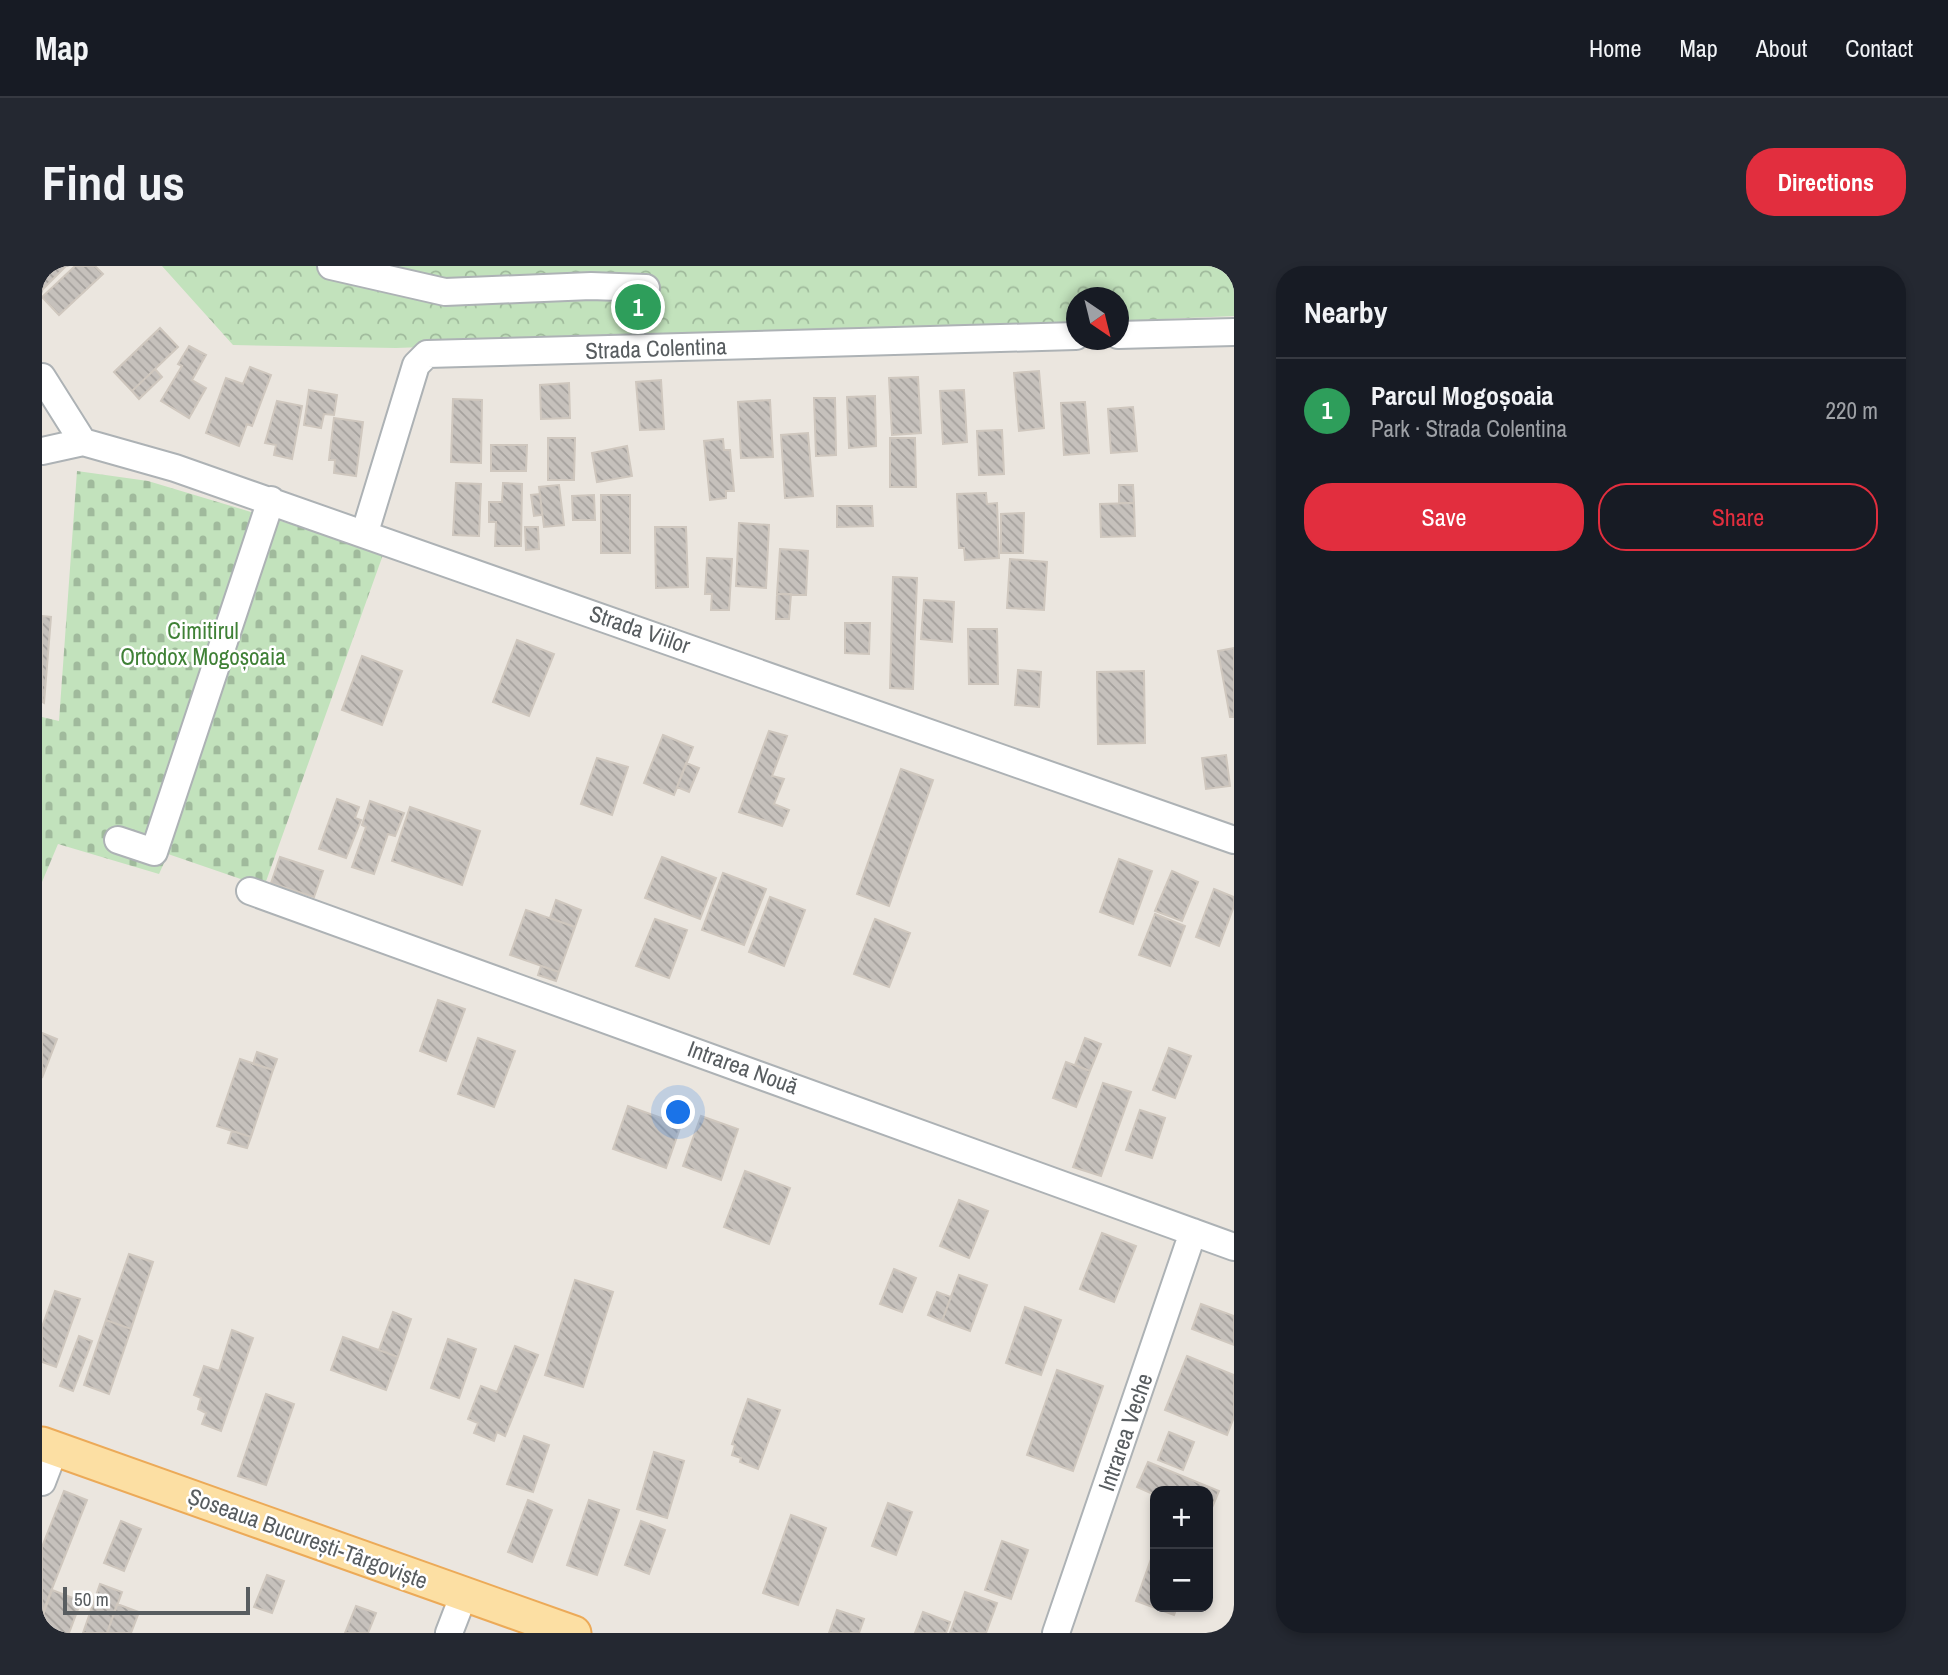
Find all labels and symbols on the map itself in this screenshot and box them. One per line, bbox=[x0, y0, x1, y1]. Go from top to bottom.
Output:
pin: 1 bbox=[615, 281, 661, 333]
north arrow bbox=[1066, 287, 1129, 350]
street label: Strada Colentina bbox=[585, 330, 728, 366]
street label: Strada Viilor bbox=[586, 597, 695, 661]
park label: Cimitirul Ortodox Mogoșoaia bbox=[120, 615, 286, 672]
street label: Intrarea Nouă bbox=[684, 1033, 803, 1101]
your location bbox=[661, 1095, 695, 1129]
street label: Intrarea Veche bbox=[1090, 1369, 1160, 1495]
street label: Șoseaua București-Târgoviște bbox=[184, 1480, 432, 1596]
scale bar bbox=[63, 1584, 250, 1616]

